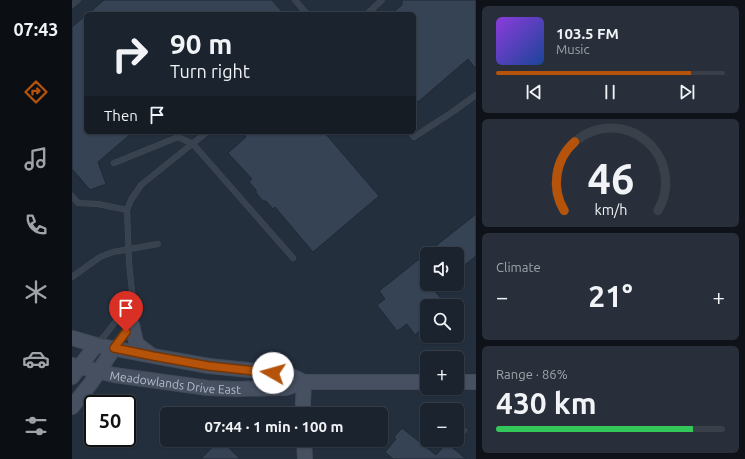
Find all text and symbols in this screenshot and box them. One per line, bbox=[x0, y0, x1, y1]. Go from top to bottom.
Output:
text: 07:43 bbox=[13, 19, 59, 39]
text: 103.5 FM bbox=[556, 25, 619, 42]
icon: right bbox=[104, 28, 156, 80]
text: 90 m bbox=[170, 28, 232, 59]
text: Music bbox=[556, 42, 590, 56]
text: Turn right bbox=[170, 61, 250, 81]
icon: directions bbox=[22, 78, 50, 106]
icon: previous bbox=[523, 81, 545, 103]
icon: pause bbox=[599, 81, 621, 103]
icon: next bbox=[676, 81, 698, 103]
icon: arrive bbox=[146, 104, 168, 126]
text: Then bbox=[104, 107, 138, 124]
icon: music bbox=[22, 145, 50, 173]
text: 46 bbox=[587, 155, 634, 202]
text: km/h bbox=[594, 201, 627, 217]
icon: phone bbox=[22, 211, 50, 239]
map controls bbox=[420, 247, 464, 447]
button: sound bbox=[420, 247, 464, 291]
text: Climate bbox=[496, 260, 541, 274]
icon: climate bbox=[22, 278, 50, 306]
text: 21° bbox=[588, 279, 633, 313]
text: − bbox=[496, 284, 508, 309]
text: + bbox=[713, 284, 725, 309]
pin bbox=[109, 291, 143, 332]
icon: arrive bbox=[115, 297, 137, 319]
button: search bbox=[420, 299, 464, 343]
icon: car bbox=[22, 345, 50, 373]
button: + bbox=[420, 351, 464, 395]
position arrow bbox=[252, 352, 294, 394]
text: Range · 86% bbox=[496, 367, 568, 381]
street label: Meadowlands Drive East bbox=[109, 368, 241, 395]
text: 430 km bbox=[496, 386, 597, 420]
speed limit sign: 50 bbox=[84, 395, 136, 447]
button: − bbox=[420, 403, 464, 447]
icon: filters bbox=[22, 412, 50, 440]
text: 07:44 · 1 min · 100 m bbox=[205, 418, 343, 435]

